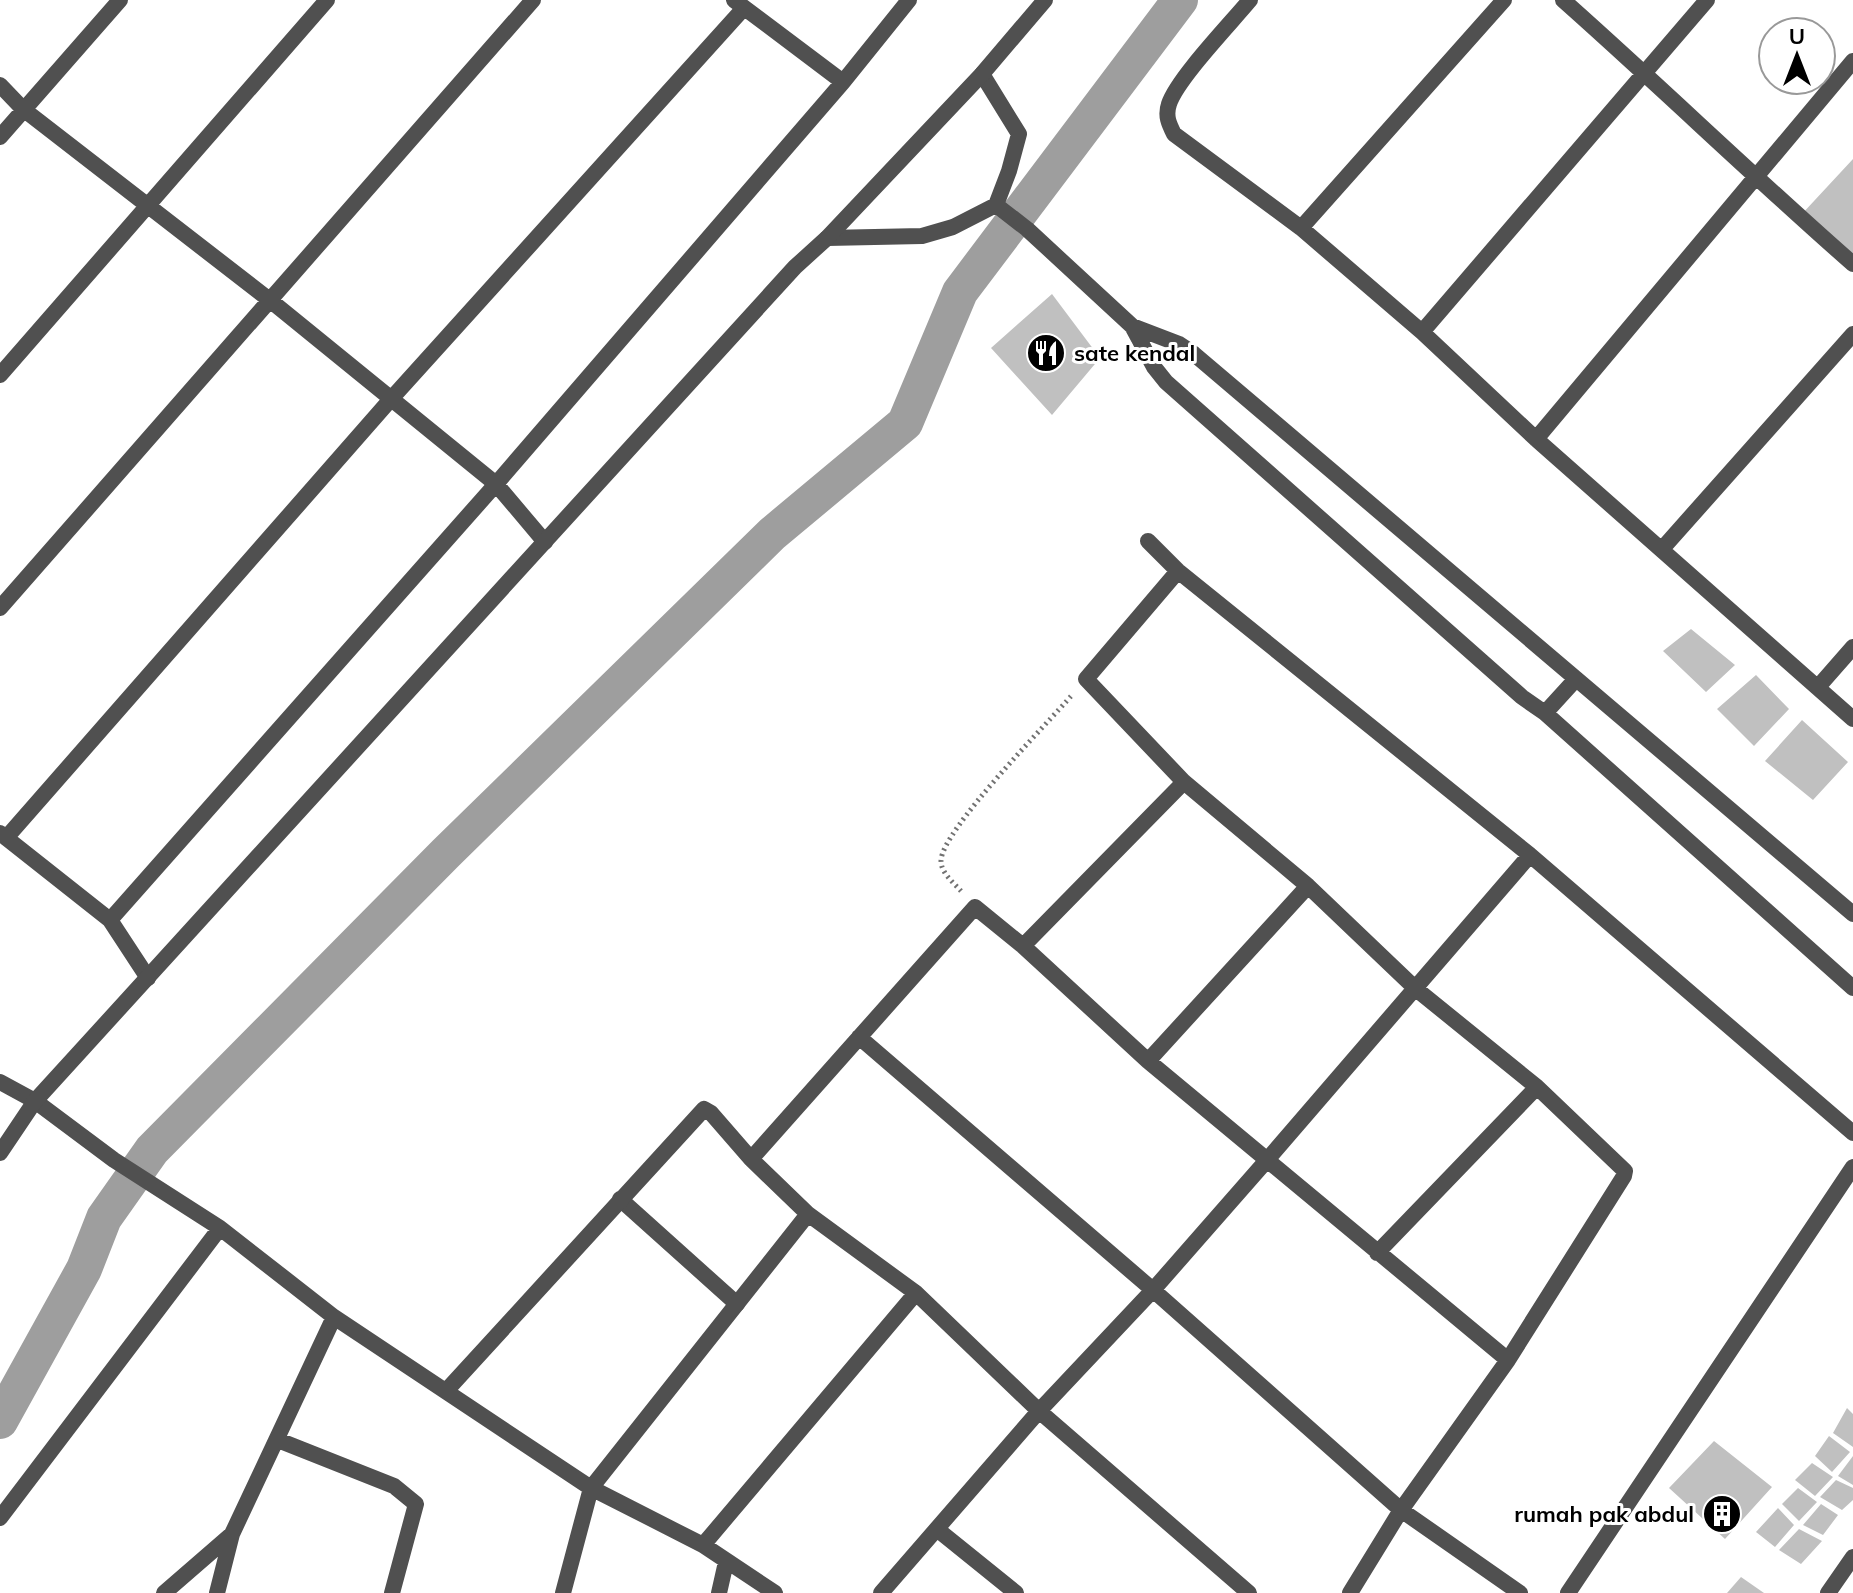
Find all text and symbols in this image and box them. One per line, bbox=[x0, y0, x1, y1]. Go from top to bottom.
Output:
north arrow bbox=[1757, 16, 1837, 96]
text: U bbox=[1789, 22, 1805, 50]
restaurant icon: sate kendal bbox=[1025, 332, 1067, 374]
place label: sate kendal bbox=[1074, 339, 1195, 367]
building icon: rumah pak abdul bbox=[1701, 1493, 1743, 1535]
place label: rumah pak abdul bbox=[1514, 1500, 1694, 1528]

